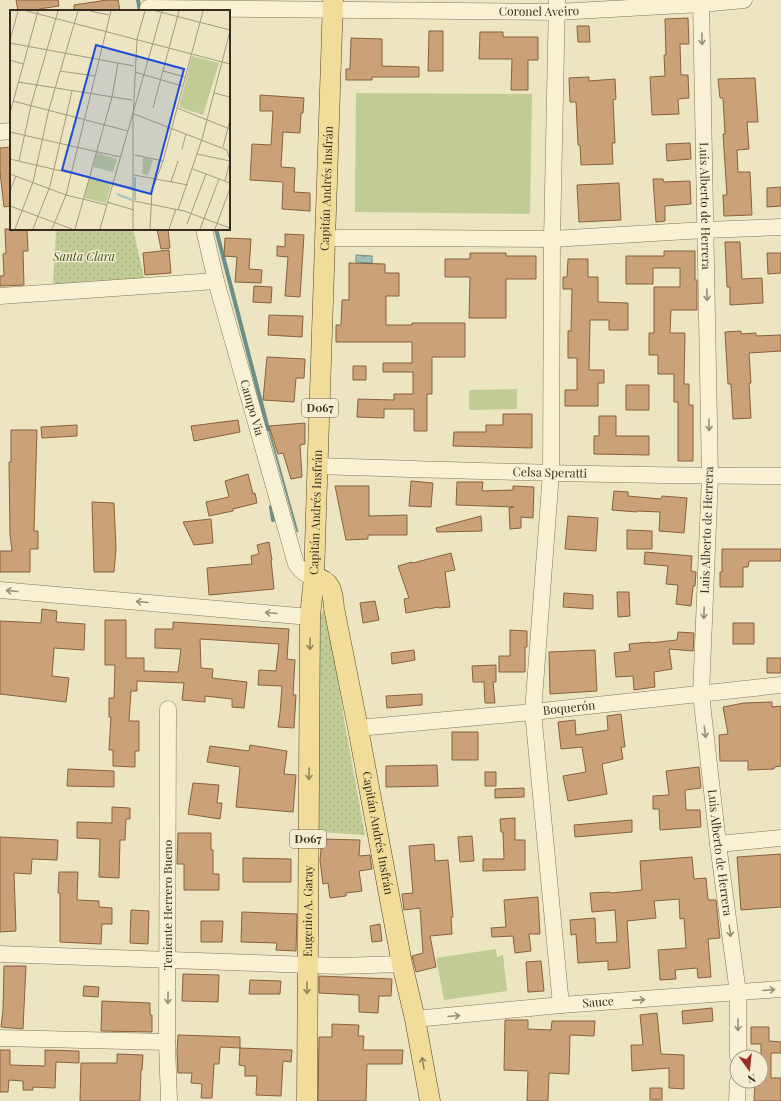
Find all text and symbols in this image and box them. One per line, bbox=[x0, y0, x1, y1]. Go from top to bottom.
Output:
street label: Coronel Aveiro bbox=[499, 2, 580, 19]
inset map bbox=[10, 10, 230, 230]
one-way arrow bbox=[698, 32, 706, 45]
street label: Capitán Andrés Insfrán bbox=[316, 126, 336, 251]
street label: Luis Alberto de Herrera bbox=[697, 142, 715, 270]
park label: Santa Clara bbox=[52, 248, 115, 264]
one-way arrow bbox=[703, 288, 710, 301]
street label: Campo Via bbox=[237, 377, 268, 437]
road number: D067 bbox=[302, 399, 338, 417]
one-way arrow bbox=[705, 418, 713, 431]
street label: Capitán Andrés Insfrán bbox=[305, 449, 325, 575]
street label: Celsa Speratti bbox=[512, 463, 588, 481]
street label: Luis Alberto de Herrera bbox=[696, 466, 716, 594]
one-way arrow bbox=[6, 587, 19, 594]
one-way arrow bbox=[135, 598, 148, 606]
one-way arrow bbox=[700, 606, 708, 619]
one-way arrow bbox=[265, 610, 278, 617]
one-way arrow bbox=[306, 637, 314, 650]
street label: Boquerón bbox=[542, 696, 596, 718]
one-way arrow bbox=[701, 725, 709, 738]
one-way arrow bbox=[305, 767, 313, 780]
street label: Capitán Andrés Insfrán bbox=[359, 770, 398, 896]
street label: Luis Alberto de Herrera bbox=[705, 788, 737, 917]
road number: D067 bbox=[290, 830, 326, 848]
street label: Teniente Herrero Bueno bbox=[159, 839, 175, 970]
street label: Eugenio A. Garay bbox=[299, 865, 315, 957]
one-way arrow bbox=[726, 924, 734, 937]
one-way arrow bbox=[303, 981, 311, 994]
one-way arrow bbox=[762, 987, 775, 994]
one-way arrow bbox=[164, 991, 172, 1004]
street label: Sauce bbox=[582, 992, 614, 1010]
one-way arrow bbox=[633, 996, 646, 1003]
one-way arrow bbox=[447, 1012, 460, 1019]
one-way arrow bbox=[734, 1018, 742, 1031]
north arrow bbox=[729, 1049, 769, 1089]
one-way arrow bbox=[419, 1057, 427, 1070]
text: N bbox=[746, 1071, 757, 1087]

